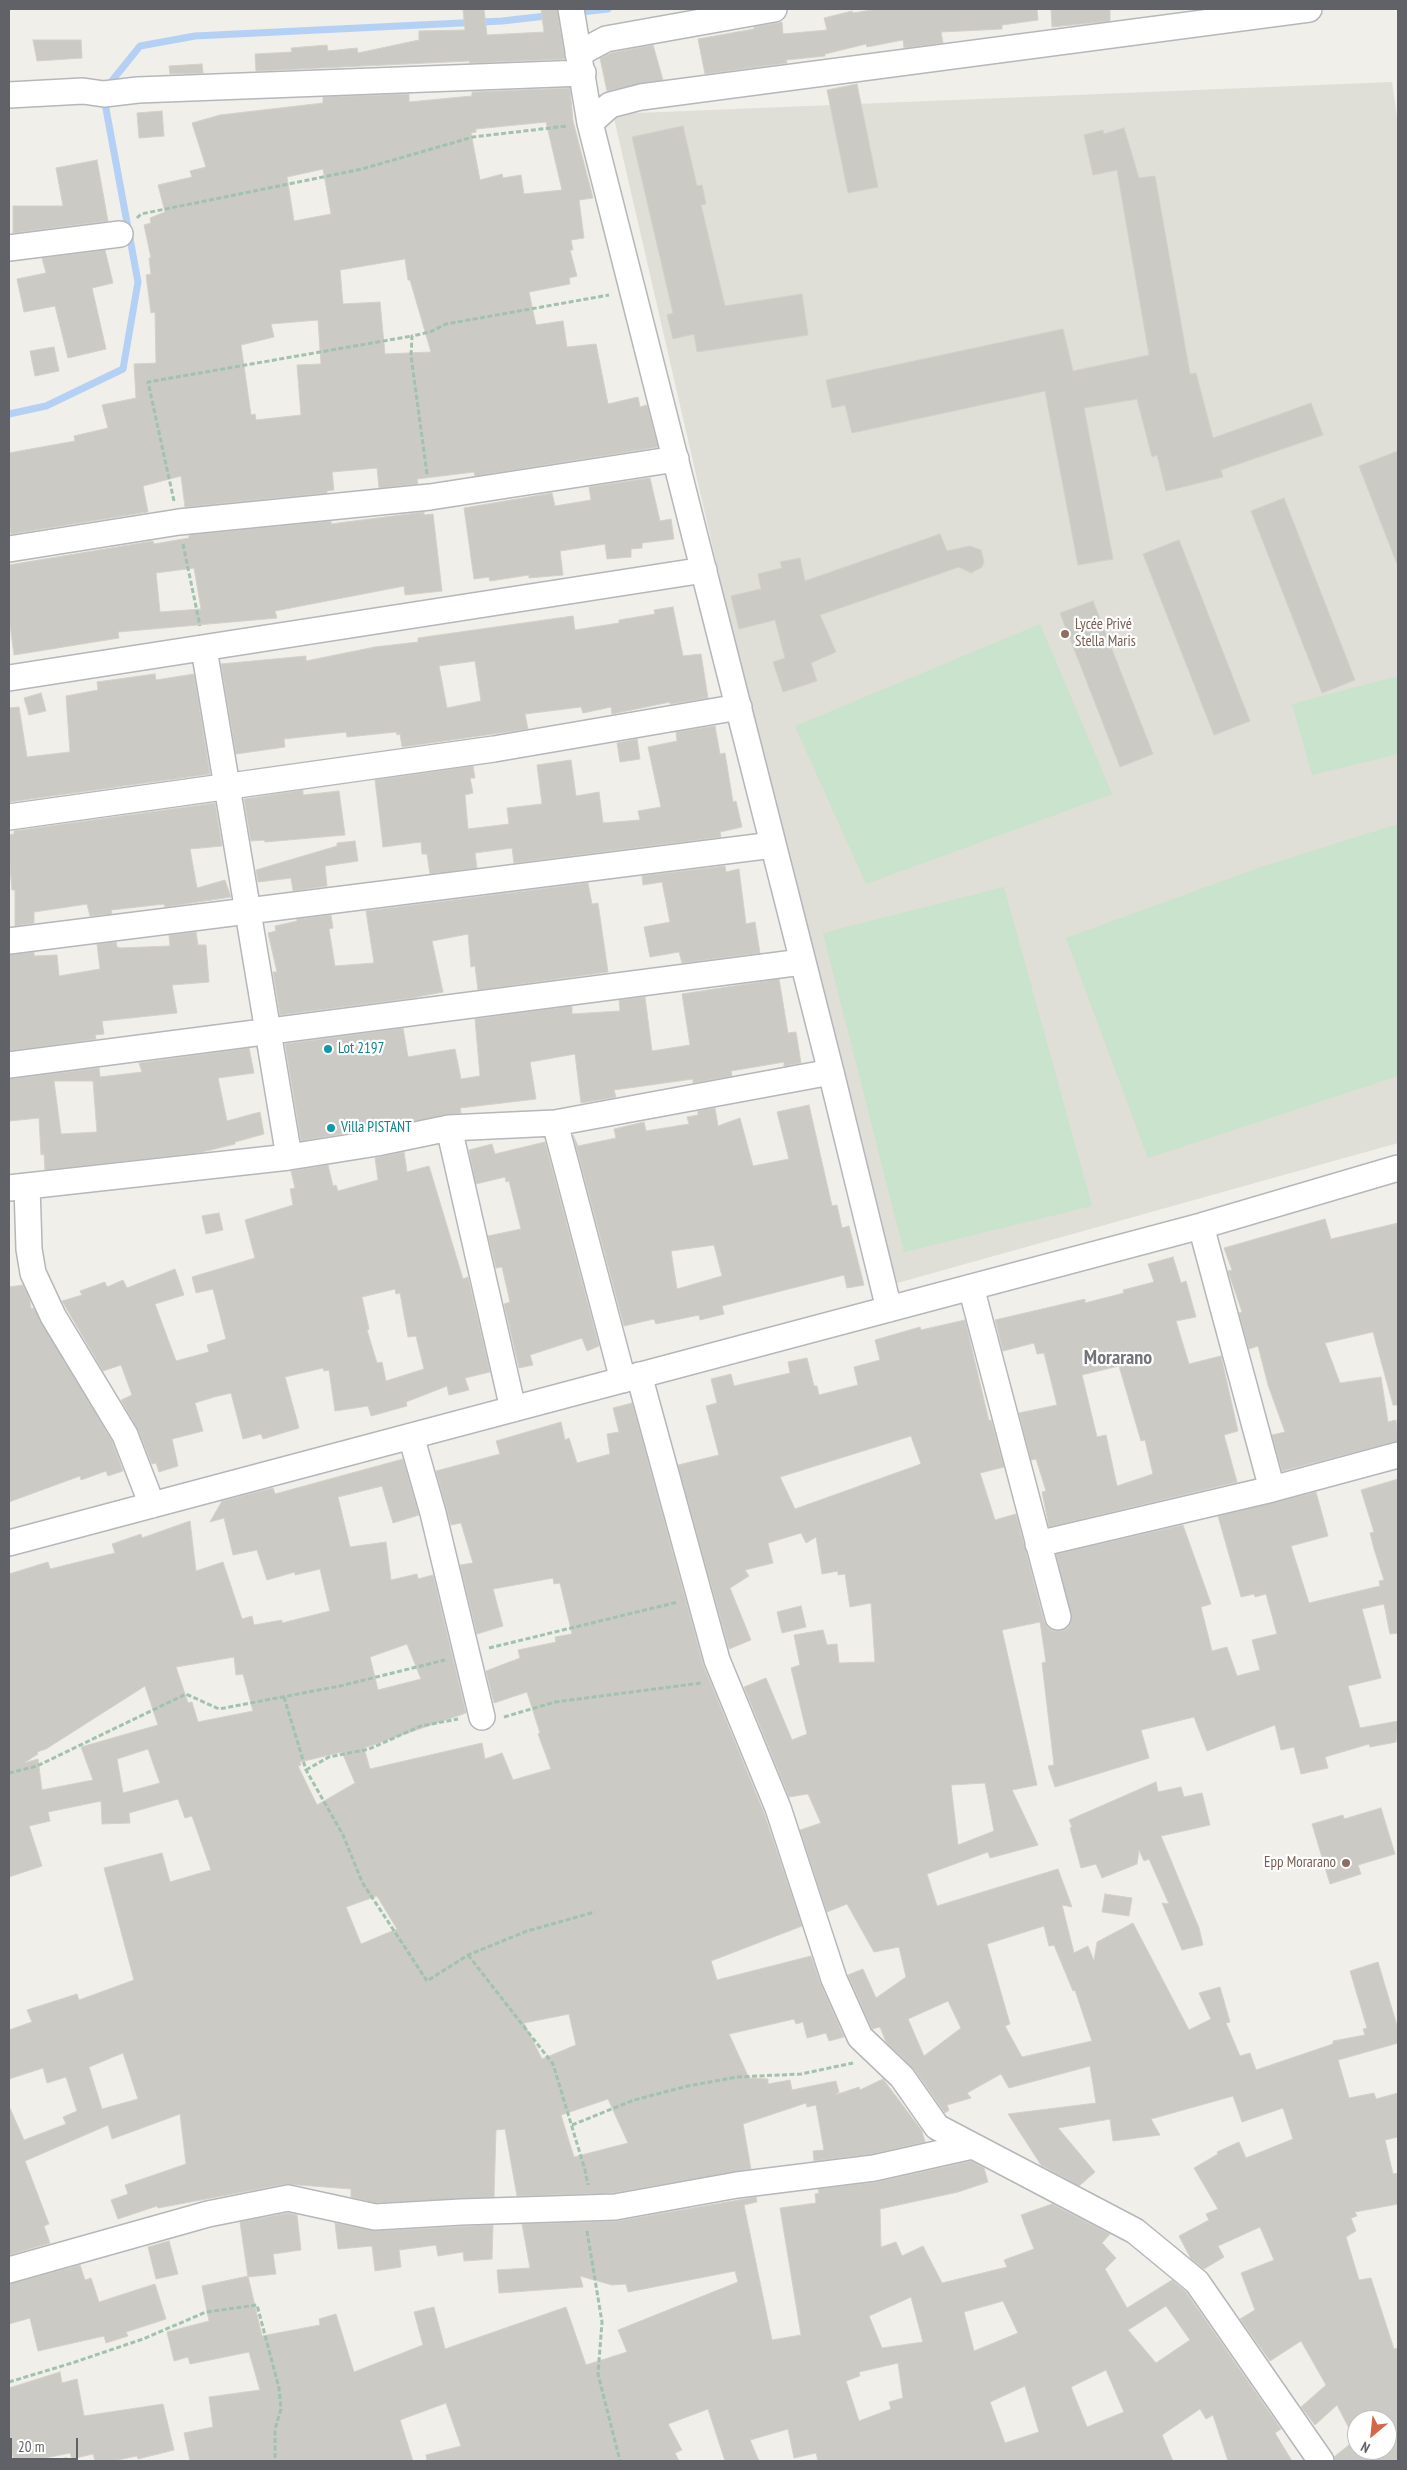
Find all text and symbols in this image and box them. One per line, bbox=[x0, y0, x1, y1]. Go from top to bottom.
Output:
place label: Lycée Privé Stella Maris bbox=[1075, 616, 1136, 651]
marker: Lycée Privé Stella Maris bbox=[1059, 628, 1071, 640]
place label: Lot 2197 bbox=[338, 1040, 384, 1058]
marker: Lot 2197 bbox=[322, 1043, 334, 1055]
place label: Villa PISTANT bbox=[341, 1119, 412, 1137]
marker: Villa PISTANT bbox=[325, 1122, 337, 1134]
district label: Morarano bbox=[1084, 1346, 1152, 1370]
place label: Epp Morarano bbox=[1264, 1854, 1336, 1872]
marker: Epp Morarano bbox=[1340, 1857, 1352, 1869]
north arrow bbox=[1347, 2410, 1397, 2460]
scale bar bbox=[12, 2428, 80, 2460]
text: 20 m bbox=[18, 2437, 44, 2456]
text: N bbox=[1358, 2438, 1373, 2457]

